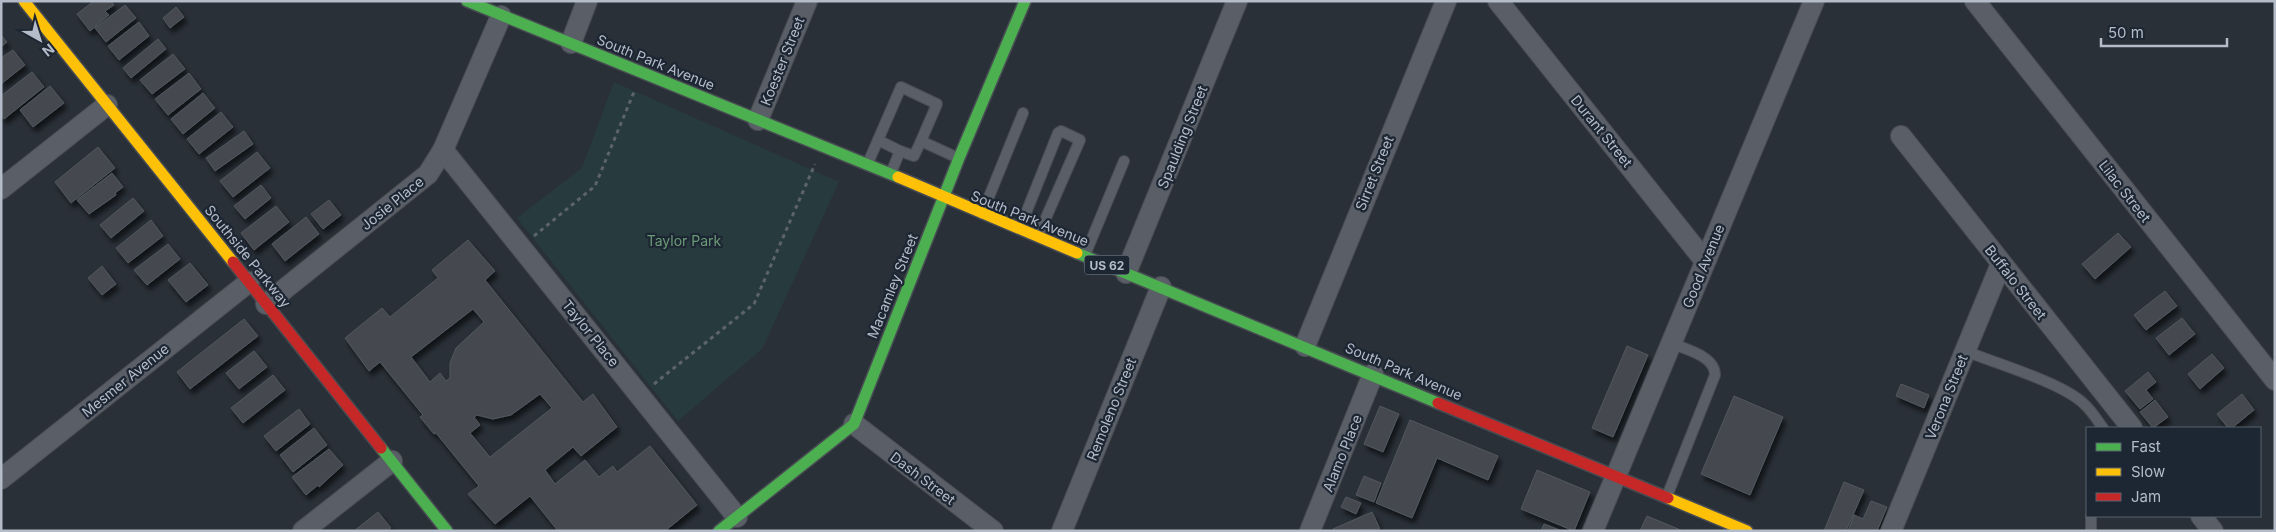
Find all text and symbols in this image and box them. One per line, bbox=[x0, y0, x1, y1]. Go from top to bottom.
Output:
street label: Koester Street bbox=[756, 14, 808, 108]
north arrow bbox=[15, 15, 65, 65]
scale bar bbox=[2101, 15, 2227, 47]
text: 50 m bbox=[2108, 23, 2144, 42]
street label: South Park Avenue bbox=[595, 31, 717, 93]
text: N bbox=[39, 41, 58, 60]
street label: Spaulding Street bbox=[1154, 83, 1211, 191]
street label: Durant Street bbox=[1568, 92, 1636, 171]
street label: Sirret Street bbox=[1351, 133, 1397, 213]
street label: Lilac Street bbox=[2096, 157, 2155, 226]
street label: Josie Place bbox=[357, 173, 427, 233]
street label: South Park Avenue bbox=[969, 187, 1091, 249]
street label: Southside Parkway bbox=[201, 201, 295, 311]
street label: Good Avenue bbox=[1678, 222, 1728, 310]
street label: Macamley Street bbox=[863, 231, 921, 341]
park label: Taylor Park bbox=[647, 232, 722, 249]
street label: Buffalo Street bbox=[1982, 241, 2051, 323]
road number: US 62 bbox=[1084, 256, 1130, 274]
street label: Taylor Place bbox=[559, 296, 623, 370]
street label: South Park Avenue bbox=[1343, 339, 1465, 403]
street label: Mesmer Avenue bbox=[78, 340, 172, 420]
street label: Verona Street bbox=[1921, 352, 1971, 442]
street label: Remoleno Street bbox=[1083, 355, 1140, 463]
street label: Alamo Place bbox=[1319, 412, 1365, 494]
legend bbox=[2086, 427, 2261, 517]
text: Fast bbox=[2131, 437, 2161, 456]
street label: Dash Street bbox=[887, 448, 959, 508]
text: Slow bbox=[2131, 462, 2165, 481]
text: Jam bbox=[2131, 487, 2161, 506]

